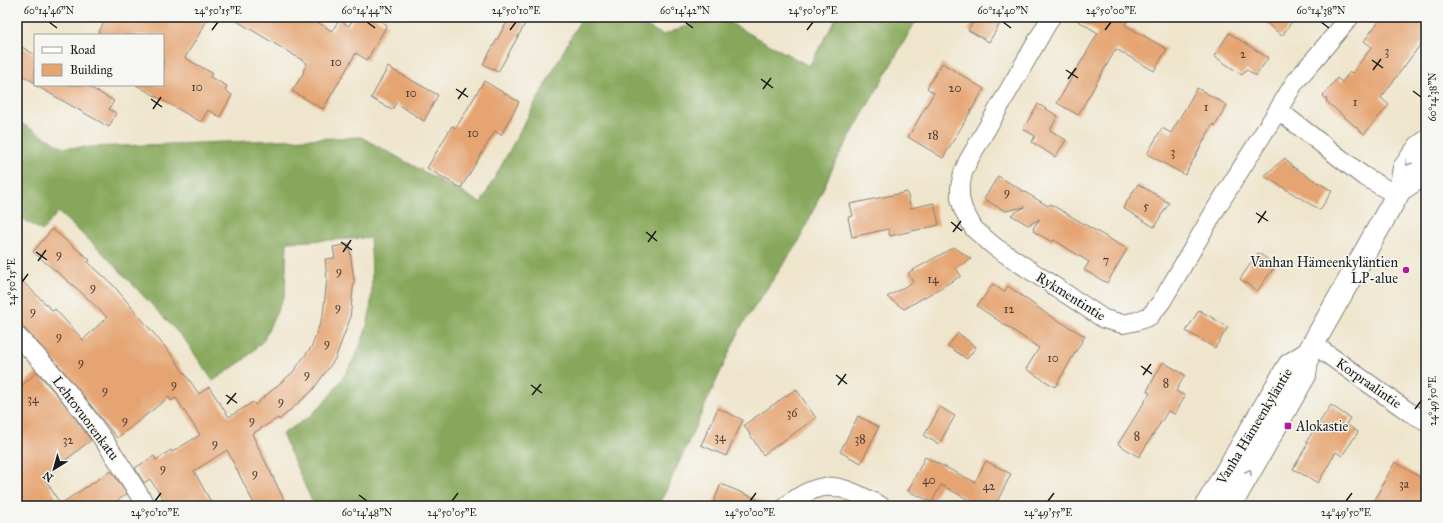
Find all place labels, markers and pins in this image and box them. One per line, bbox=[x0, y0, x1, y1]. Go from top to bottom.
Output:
place label: Vanhan Hämeenkyläntien LP-alue bbox=[1249, 254, 1398, 287]
marker: Vanhan Hämeenkyläntien LP-alue bbox=[1401, 265, 1411, 275]
place label: Alokastie bbox=[1295, 418, 1348, 435]
marker: Alokastie bbox=[1283, 421, 1293, 431]

